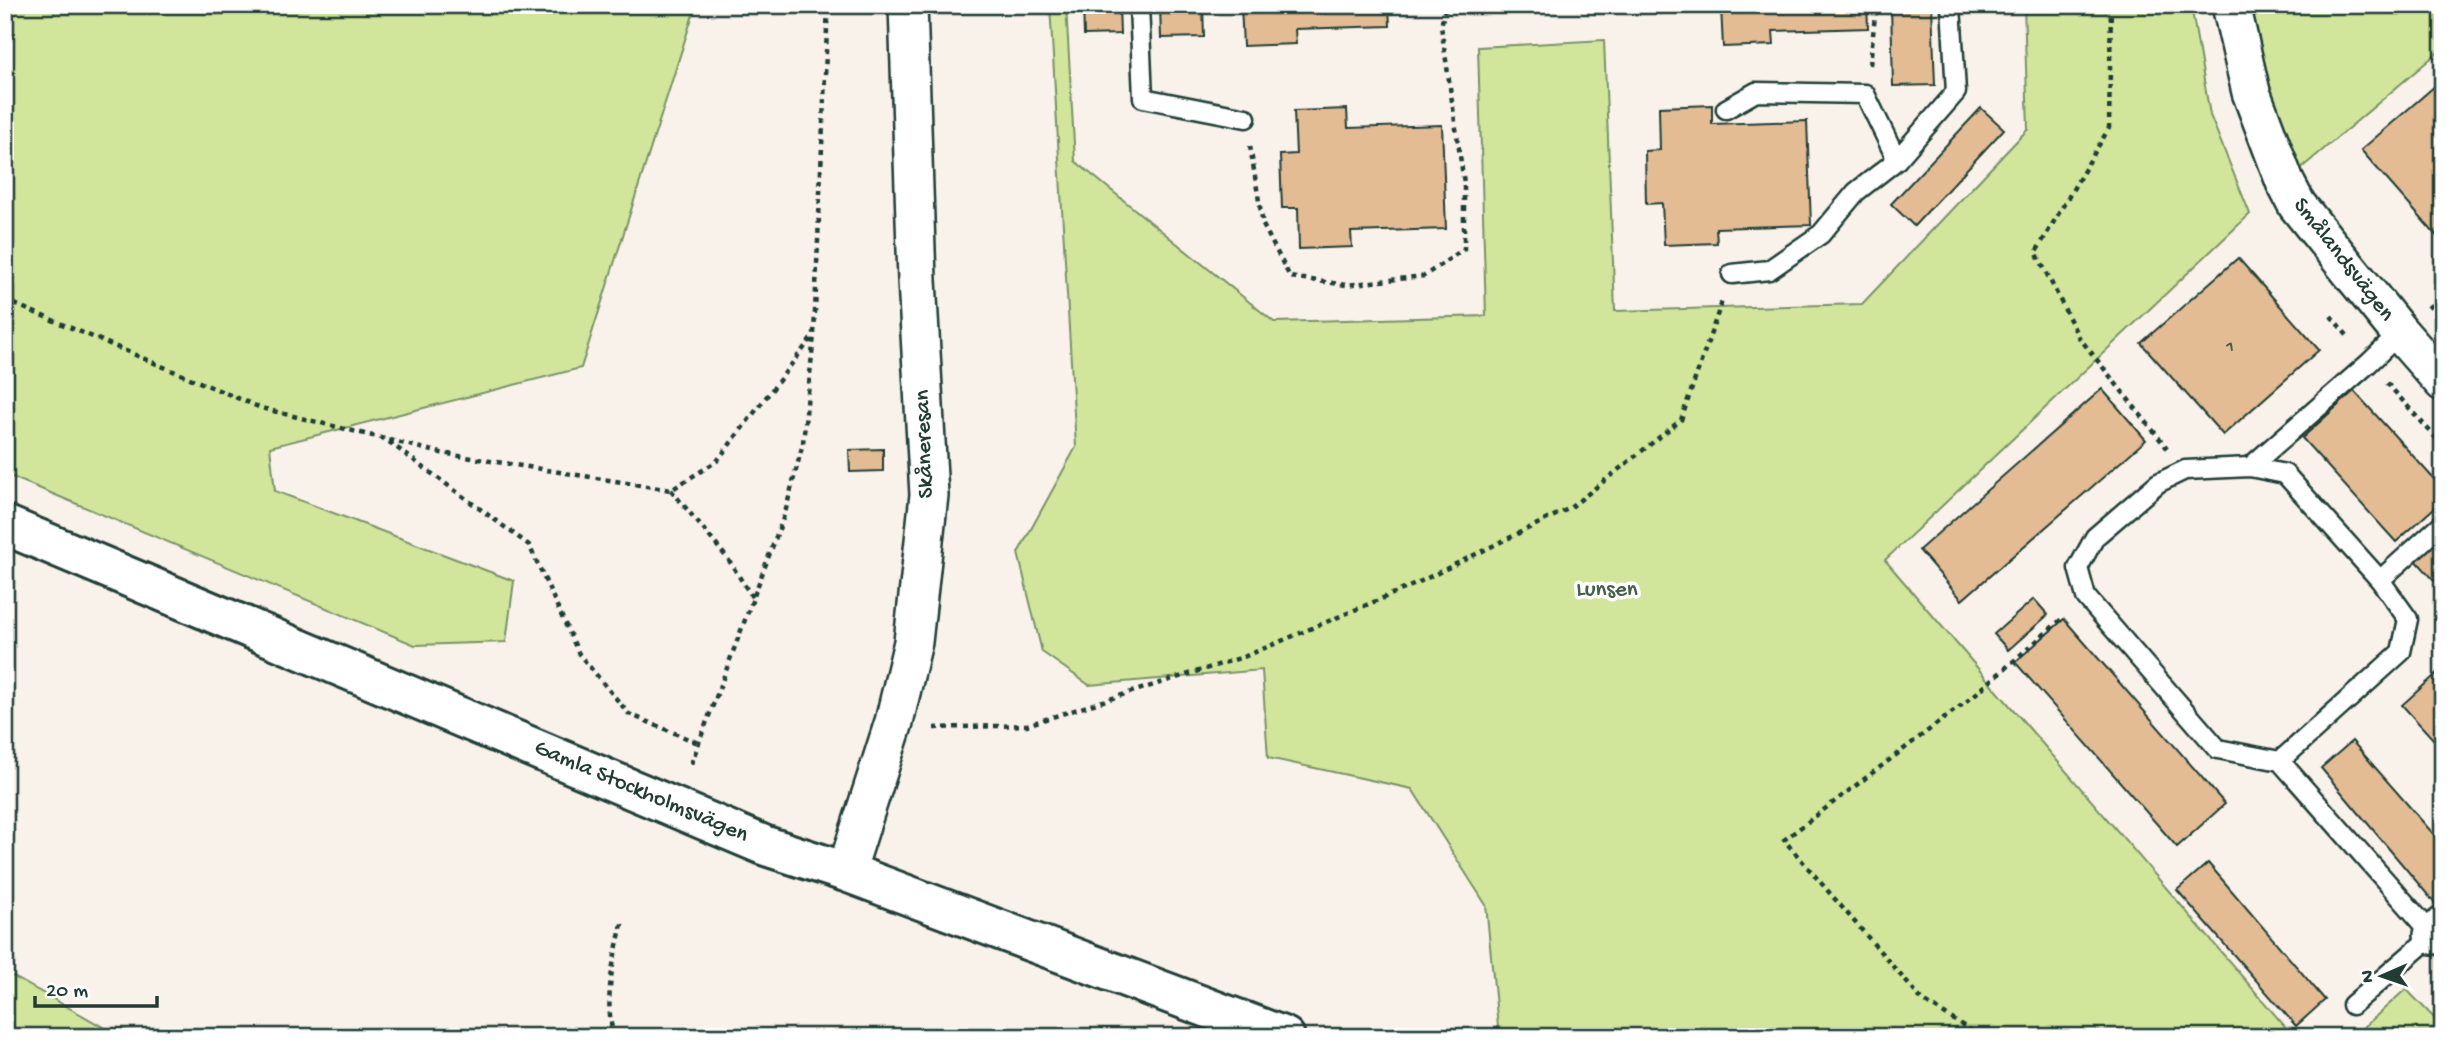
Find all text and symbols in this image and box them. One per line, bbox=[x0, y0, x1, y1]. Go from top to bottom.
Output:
street label: Smålandsvägen bbox=[2286, 193, 2400, 327]
house number: 1 bbox=[2225, 336, 2234, 359]
street label: Skåneresan bbox=[910, 389, 940, 499]
park label: Lunsen bbox=[1576, 577, 1638, 604]
street label: Gamla Stockholmsvägen bbox=[530, 735, 752, 849]
north arrow bbox=[2346, 940, 2416, 1010]
scale bar bbox=[35, 965, 158, 1009]
text: N bbox=[2357, 970, 2380, 983]
text: 20 m bbox=[46, 980, 88, 1005]

